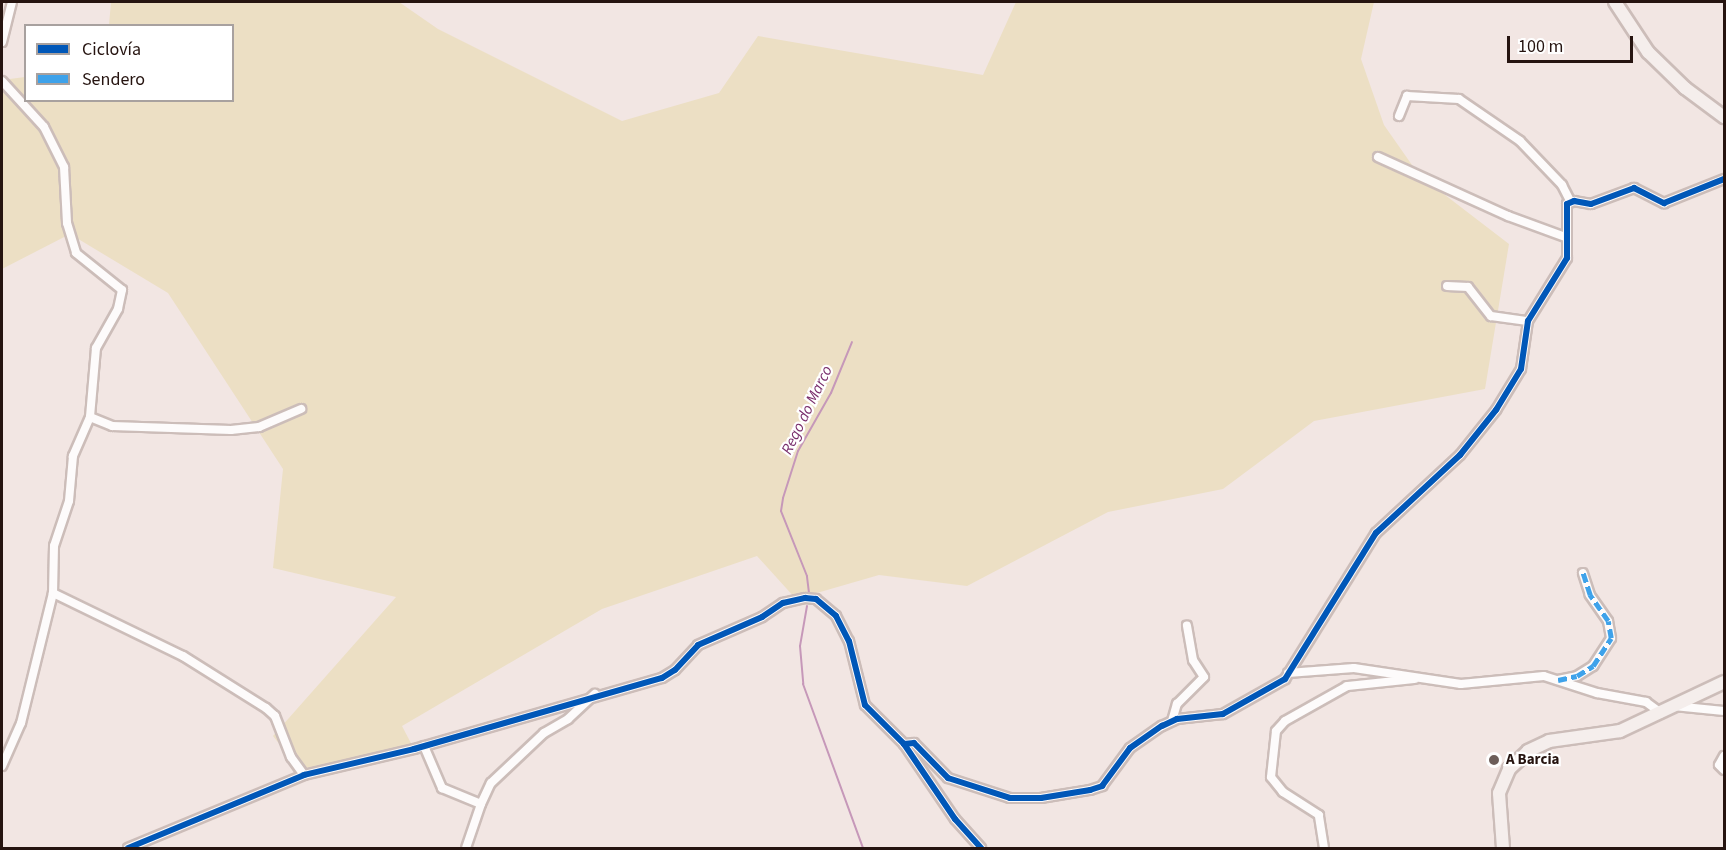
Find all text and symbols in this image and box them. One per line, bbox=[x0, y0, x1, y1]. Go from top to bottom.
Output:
legend bbox=[24, 24, 234, 102]
scale bar bbox=[1510, 24, 1636, 62]
text: 100 m bbox=[1518, 34, 1563, 59]
text: Ciclovía bbox=[82, 37, 141, 62]
text: Sendero bbox=[82, 67, 145, 92]
water label: Rego do Marco bbox=[777, 362, 837, 458]
place label: A Barcia bbox=[1506, 751, 1559, 769]
marker: A Barcia bbox=[1487, 753, 1501, 767]

